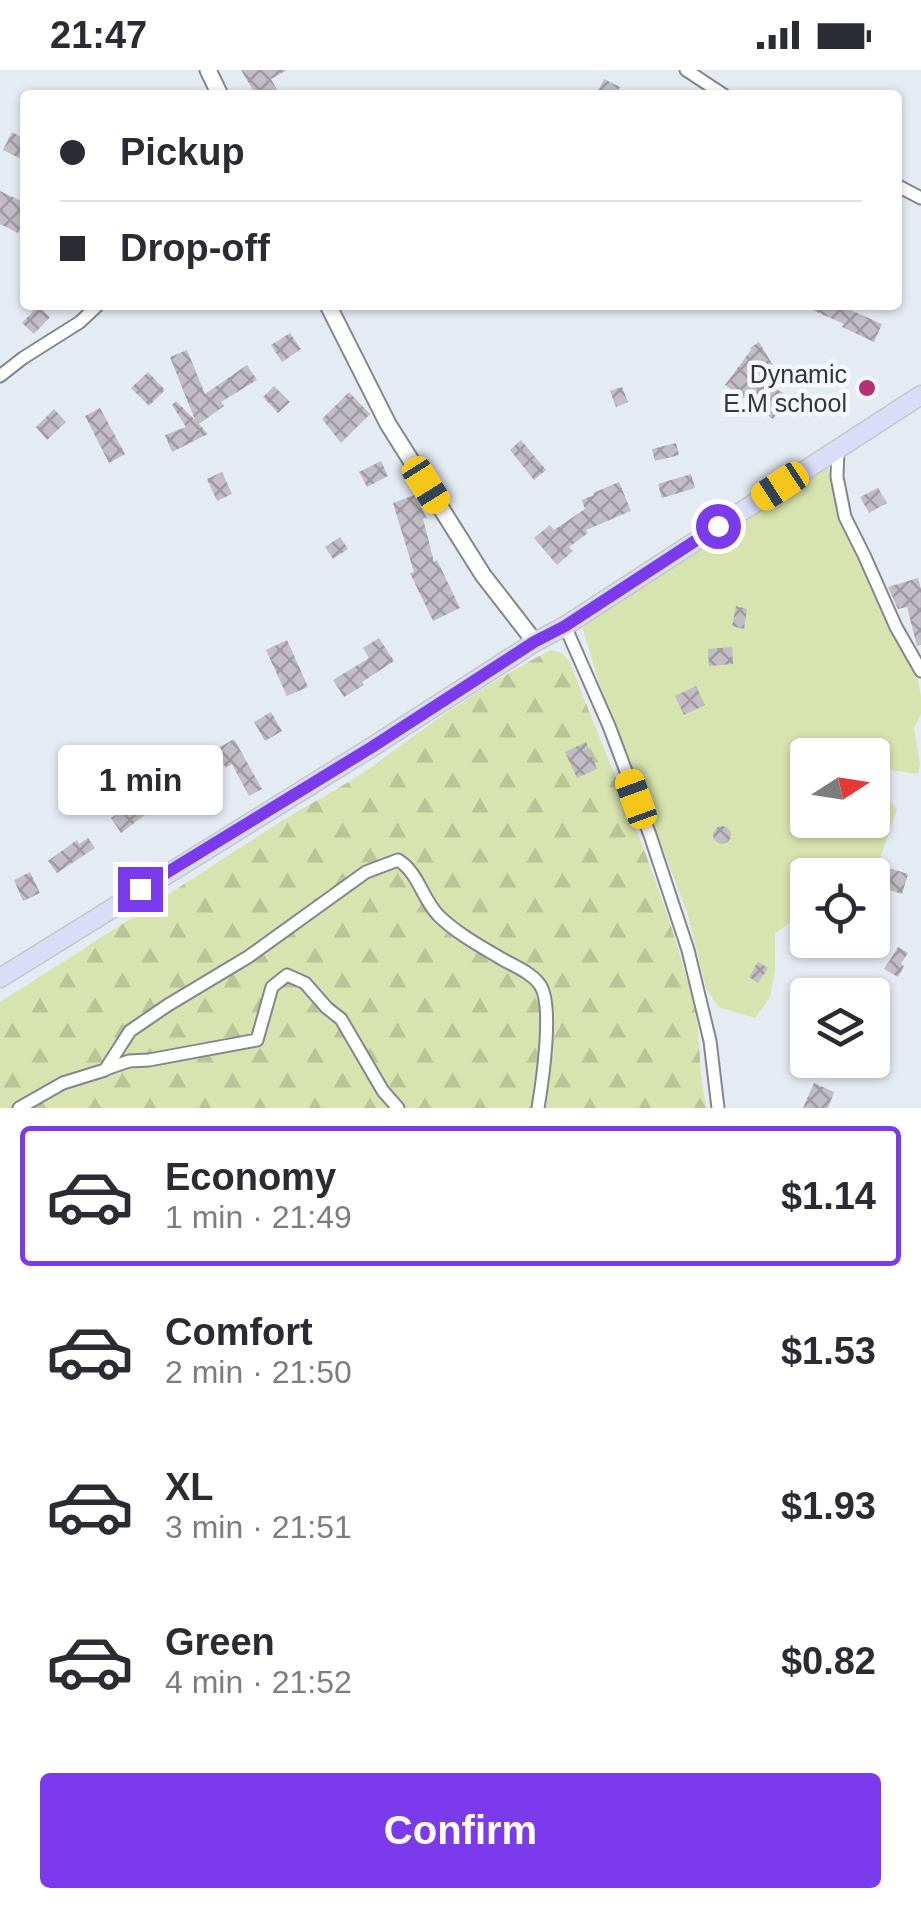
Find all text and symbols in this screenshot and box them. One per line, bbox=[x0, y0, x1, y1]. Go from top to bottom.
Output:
text: 21:47 bbox=[50, 14, 147, 56]
text: Pickup bbox=[120, 131, 245, 173]
text: Drop-off bbox=[120, 227, 270, 269]
place label: Dynamic E.M school bbox=[723, 360, 847, 417]
marker: Dynamic E.M school bbox=[856, 377, 878, 399]
car bbox=[397, 452, 455, 518]
car bbox=[747, 457, 813, 515]
route start bbox=[696, 504, 741, 549]
north arrow bbox=[790, 738, 890, 838]
map controls bbox=[790, 738, 890, 1078]
callout: 1 min bbox=[58, 744, 222, 814]
text: 1 min bbox=[99, 762, 182, 798]
car bbox=[612, 766, 660, 832]
button: locate bbox=[790, 858, 890, 958]
route end bbox=[118, 867, 163, 912]
button: layers bbox=[790, 978, 890, 1078]
icon: car bbox=[45, 1151, 135, 1241]
text: Economy bbox=[165, 1156, 336, 1198]
text: $1.14 bbox=[781, 1175, 876, 1217]
text: 1 min · 21:49 bbox=[165, 1199, 352, 1235]
icon: car bbox=[45, 1306, 135, 1396]
text: Comfort bbox=[165, 1311, 313, 1353]
text: $1.53 bbox=[781, 1330, 876, 1372]
text: 2 min · 21:50 bbox=[165, 1354, 352, 1390]
icon: car bbox=[45, 1461, 135, 1551]
text: XL bbox=[165, 1466, 214, 1508]
text: $1.93 bbox=[781, 1485, 876, 1527]
text: 3 min · 21:51 bbox=[165, 1509, 352, 1545]
icon: car bbox=[45, 1616, 135, 1706]
text: Green bbox=[165, 1621, 275, 1663]
text: $0.82 bbox=[781, 1640, 876, 1682]
text: 4 min · 21:52 bbox=[165, 1664, 352, 1700]
button: Confirm bbox=[40, 1773, 881, 1888]

